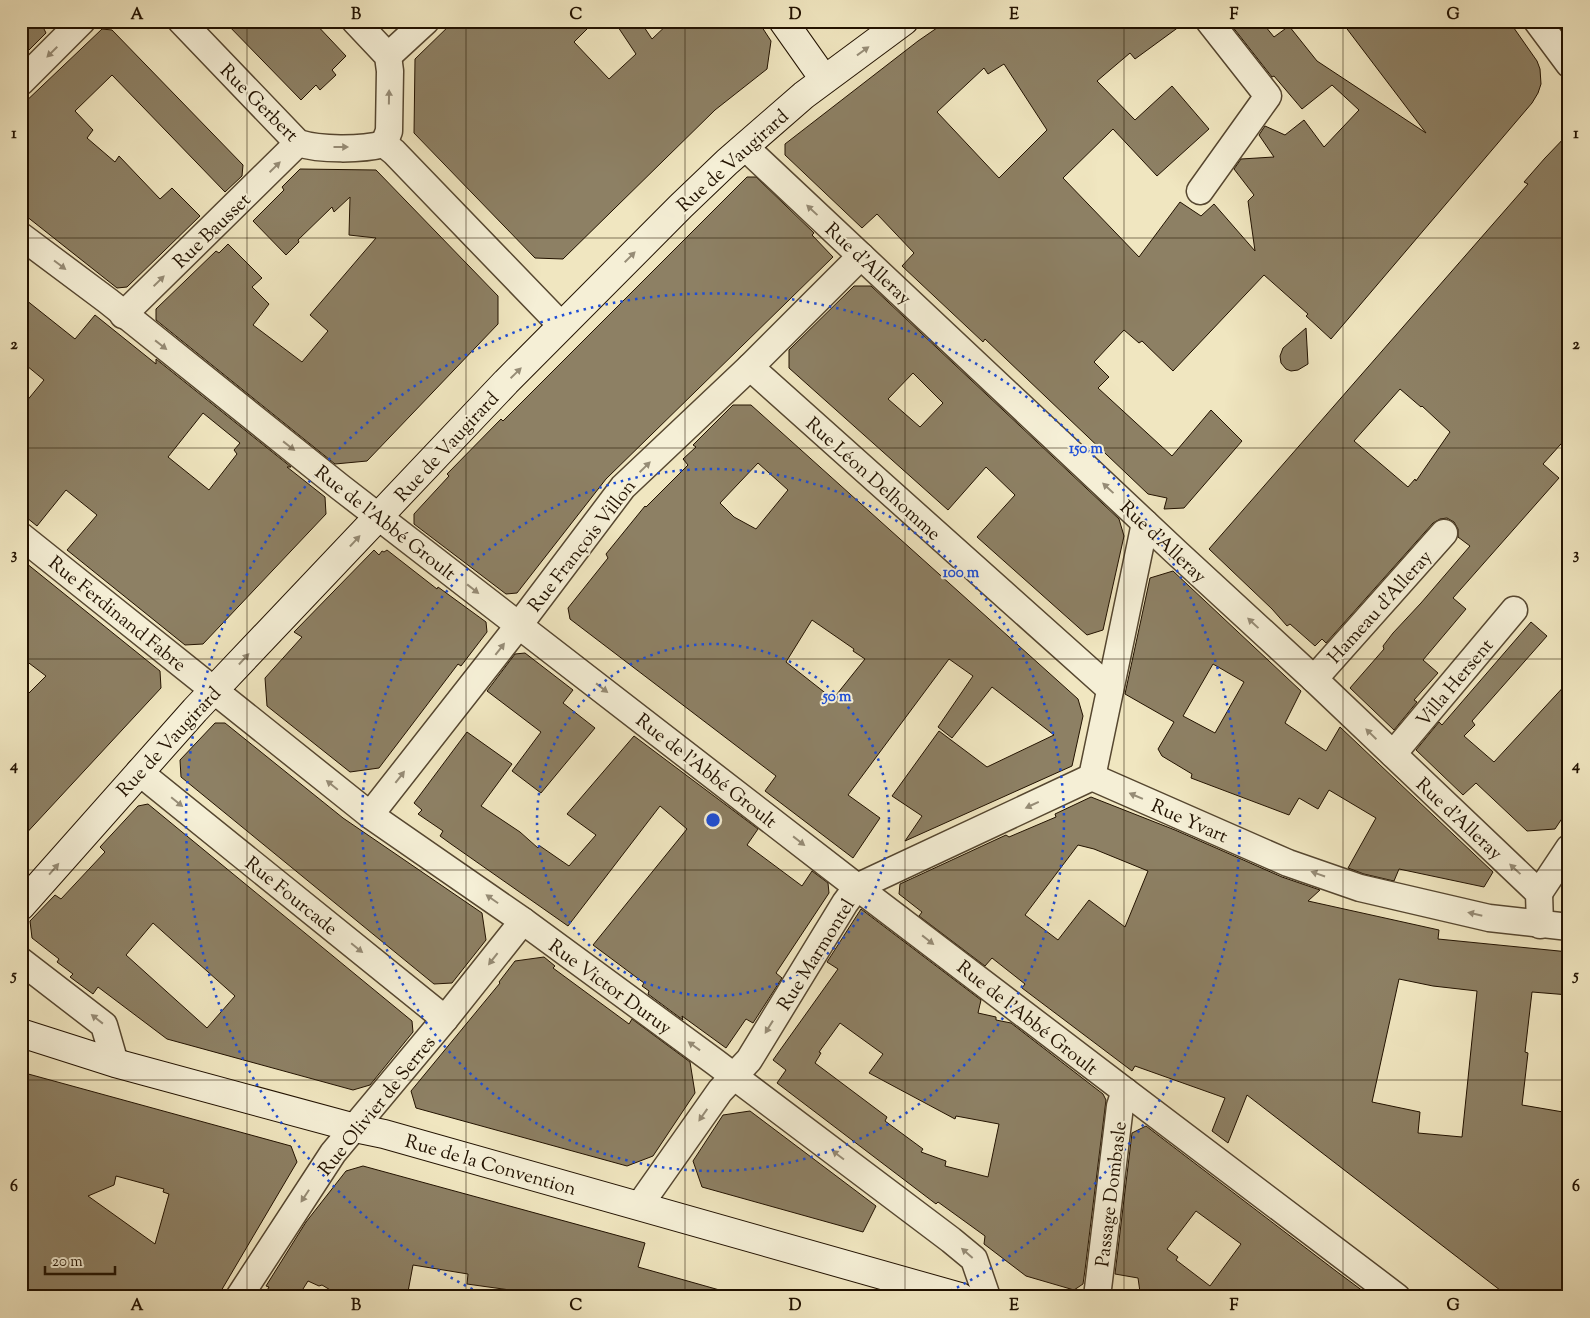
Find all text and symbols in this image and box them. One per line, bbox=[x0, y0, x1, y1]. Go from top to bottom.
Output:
text: A bbox=[131, 4, 144, 27]
text: B bbox=[351, 4, 361, 27]
text: C bbox=[570, 4, 583, 27]
text: D bbox=[789, 4, 802, 27]
text: E bbox=[1009, 4, 1019, 27]
text: F bbox=[1230, 4, 1239, 27]
text: G bbox=[1446, 4, 1460, 27]
one-way arrow bbox=[46, 45, 58, 57]
one-way arrow bbox=[856, 46, 869, 56]
street label: Rue Gerbert bbox=[213, 58, 304, 149]
one-way arrow bbox=[385, 88, 393, 104]
street label: Rue de Vaugirard bbox=[672, 104, 796, 219]
text: 1 bbox=[11, 123, 17, 146]
text: 1 bbox=[1573, 123, 1579, 146]
one-way arrow bbox=[333, 143, 349, 151]
one-way arrow bbox=[268, 162, 280, 174]
street label: Rue Bausset bbox=[168, 188, 258, 276]
one-way arrow bbox=[807, 204, 819, 216]
street label: Rue d'Alleray bbox=[818, 217, 917, 313]
one-way arrow bbox=[624, 251, 636, 263]
one-way arrow bbox=[53, 260, 66, 271]
one-way arrow bbox=[152, 275, 164, 287]
text: 2 bbox=[10, 334, 18, 357]
text: 2 bbox=[1572, 334, 1580, 357]
one-way arrow bbox=[155, 340, 168, 350]
one-way arrow bbox=[509, 367, 521, 379]
street label: Rue de Vaugirard bbox=[390, 386, 506, 509]
street label: Rue Léon Delhomme bbox=[799, 412, 946, 548]
text: 150 m bbox=[1069, 439, 1103, 460]
one-way arrow bbox=[282, 441, 296, 451]
street label: Rue de l'Abbé Groult bbox=[308, 460, 461, 588]
one-way arrow bbox=[638, 461, 650, 473]
street label: Rue François Villon bbox=[523, 475, 643, 619]
one-way arrow bbox=[1102, 482, 1114, 494]
street label: Rue d'Alleray bbox=[1113, 495, 1212, 591]
one-way arrow bbox=[349, 535, 361, 547]
text: 3 bbox=[11, 544, 18, 567]
street label: Hameau d'Alleray bbox=[1322, 544, 1440, 671]
text: 3 bbox=[1573, 544, 1580, 567]
street label: Rue Ferdinand Fabre bbox=[42, 551, 191, 679]
text: 100 m bbox=[943, 563, 980, 584]
one-way arrow bbox=[466, 584, 480, 594]
one-way arrow bbox=[1246, 617, 1259, 628]
street label: Villa Hersent bbox=[1411, 633, 1501, 734]
one-way arrow bbox=[495, 643, 506, 656]
one-way arrow bbox=[238, 654, 250, 666]
street label: Rue de Vaugirard bbox=[112, 681, 228, 804]
one-way arrow bbox=[595, 683, 608, 694]
text: 50 m bbox=[822, 687, 852, 708]
street label: Rue de l'Abbé Groult bbox=[629, 708, 782, 836]
one-way arrow bbox=[1366, 728, 1378, 740]
text: 4 bbox=[9, 755, 18, 778]
text: 4 bbox=[1571, 755, 1580, 778]
one-way arrow bbox=[395, 770, 406, 783]
street label: Rue d'Alleray bbox=[1409, 772, 1508, 868]
one-way arrow bbox=[326, 779, 339, 790]
one-way arrow bbox=[1129, 791, 1143, 799]
street label: Rue Yvart bbox=[1146, 793, 1232, 851]
one-way arrow bbox=[170, 796, 183, 807]
one-way arrow bbox=[1025, 801, 1039, 809]
centre of rings bbox=[704, 811, 722, 829]
one-way arrow bbox=[792, 836, 805, 847]
street label: Rue Fourcade bbox=[238, 851, 343, 943]
one-way arrow bbox=[48, 863, 59, 876]
one-way arrow bbox=[1509, 863, 1521, 875]
one-way arrow bbox=[1310, 869, 1325, 877]
one-way arrow bbox=[485, 894, 499, 904]
street label: Rue Marmontel bbox=[772, 894, 862, 1017]
one-way arrow bbox=[1466, 910, 1482, 918]
street label: Rue Victor Duruy bbox=[542, 934, 677, 1042]
one-way arrow bbox=[921, 935, 935, 945]
one-way arrow bbox=[351, 943, 364, 954]
one-way arrow bbox=[487, 952, 498, 965]
street label: Rue de l'Abbé Groult bbox=[950, 955, 1103, 1083]
text: 5 bbox=[9, 965, 17, 988]
text: 5 bbox=[1571, 965, 1579, 988]
one-way arrow bbox=[91, 1014, 104, 1025]
one-way arrow bbox=[764, 1021, 773, 1034]
street label: Rue Olivier de Serres bbox=[313, 1031, 443, 1182]
one-way arrow bbox=[688, 1041, 701, 1052]
one-way arrow bbox=[698, 1108, 708, 1122]
street label: Passage Dombasle bbox=[1090, 1120, 1135, 1269]
street label: Rue de la Convention bbox=[401, 1129, 579, 1204]
one-way arrow bbox=[831, 1150, 845, 1160]
text: 6 bbox=[10, 1176, 18, 1199]
text: 6 bbox=[1572, 1176, 1580, 1199]
one-way arrow bbox=[300, 1189, 310, 1202]
scale bar bbox=[45, 1243, 115, 1275]
one-way arrow bbox=[961, 1248, 974, 1259]
text: 20 m bbox=[52, 1252, 83, 1273]
text: A bbox=[131, 1295, 144, 1318]
text: B bbox=[351, 1295, 361, 1318]
text: C bbox=[570, 1295, 583, 1318]
text: D bbox=[789, 1295, 802, 1318]
text: E bbox=[1009, 1295, 1019, 1318]
text: F bbox=[1230, 1295, 1239, 1318]
text: G bbox=[1446, 1295, 1460, 1318]

